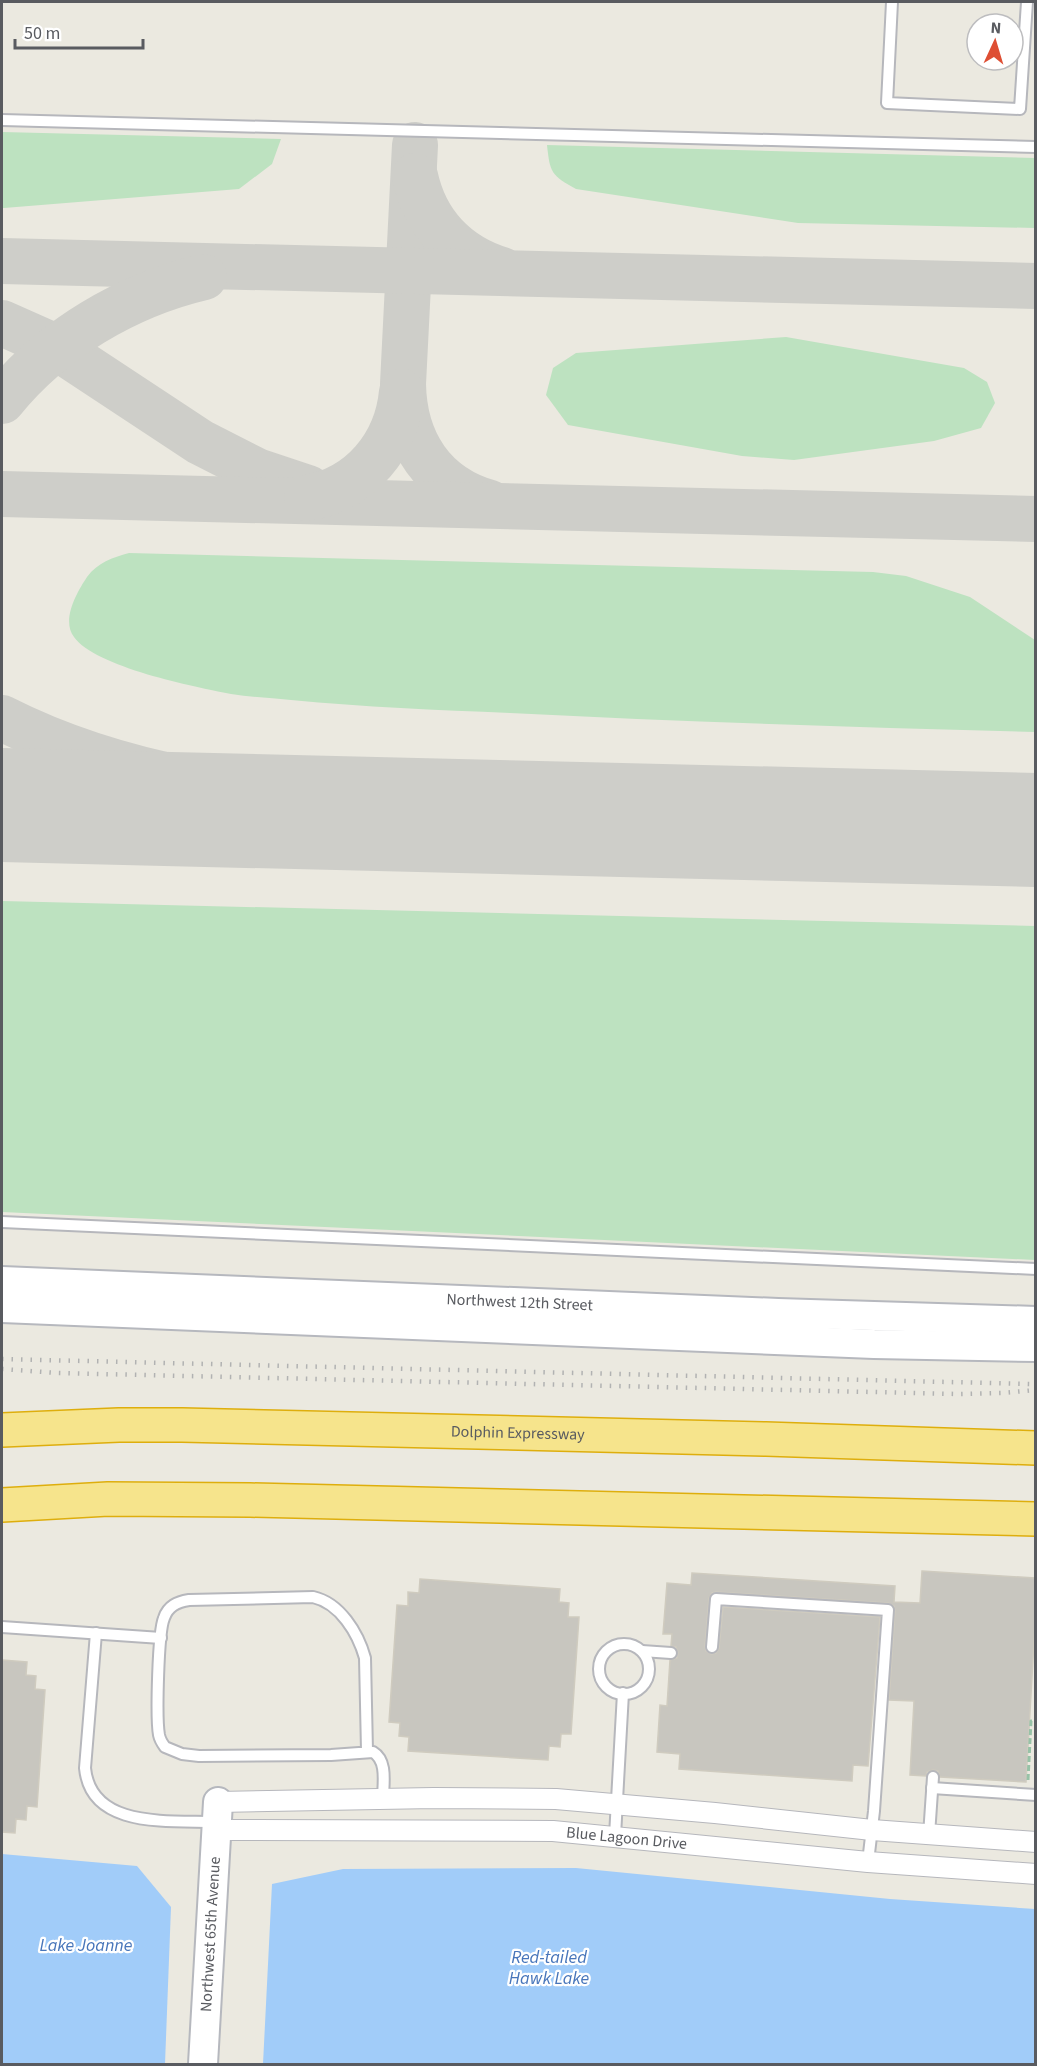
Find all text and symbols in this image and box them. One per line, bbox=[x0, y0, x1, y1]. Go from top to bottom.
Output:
scale bar bbox=[15, 12, 142, 50]
north arrow bbox=[965, 12, 1025, 72]
text: N bbox=[990, 17, 1002, 39]
text: 50 m bbox=[24, 21, 60, 46]
street label: Northwest 12th Street bbox=[446, 1288, 594, 1316]
street label: Dolphin Expressway bbox=[451, 1420, 585, 1446]
street label: Blue Lagoon Drive bbox=[565, 1821, 688, 1855]
street label: Northwest 65th Avenue bbox=[195, 1856, 226, 2013]
water label: Lake Joanne bbox=[40, 1933, 133, 1958]
water label: Red-tailed Hawk Lake bbox=[509, 1945, 590, 1991]

